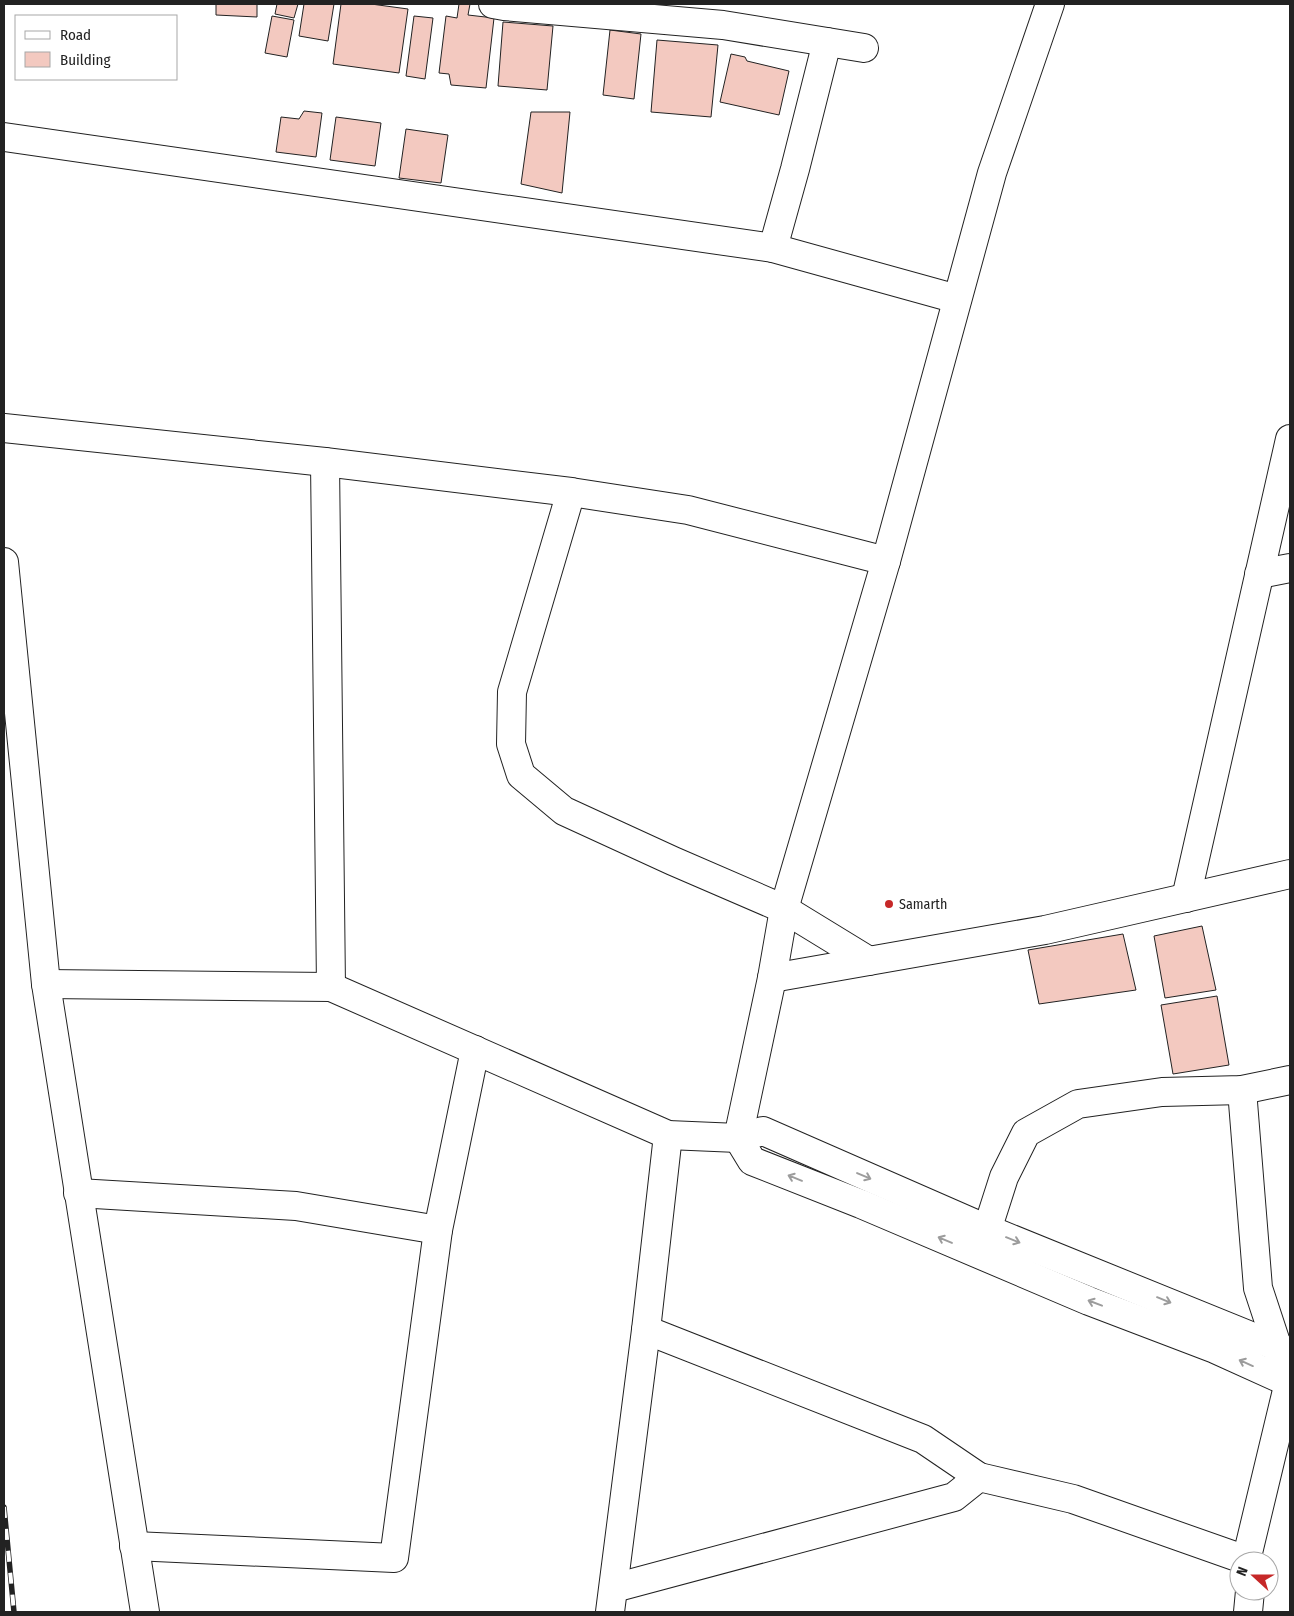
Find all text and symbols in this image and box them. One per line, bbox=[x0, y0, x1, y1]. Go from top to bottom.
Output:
legend bbox=[15, 15, 178, 80]
text: Road bbox=[60, 26, 91, 44]
text: Building bbox=[60, 51, 111, 69]
place label: Samarth bbox=[899, 896, 947, 913]
marker: Samarth bbox=[883, 898, 895, 910]
one-way arrow bbox=[788, 1172, 803, 1182]
one-way arrow bbox=[856, 1172, 871, 1182]
one-way arrow bbox=[938, 1234, 953, 1244]
one-way arrow bbox=[1005, 1236, 1021, 1245]
one-way arrow bbox=[1156, 1296, 1171, 1306]
one-way arrow bbox=[1088, 1298, 1103, 1307]
one-way arrow bbox=[1239, 1357, 1254, 1367]
north arrow bbox=[1229, 1551, 1279, 1601]
text: N bbox=[1233, 1565, 1252, 1578]

